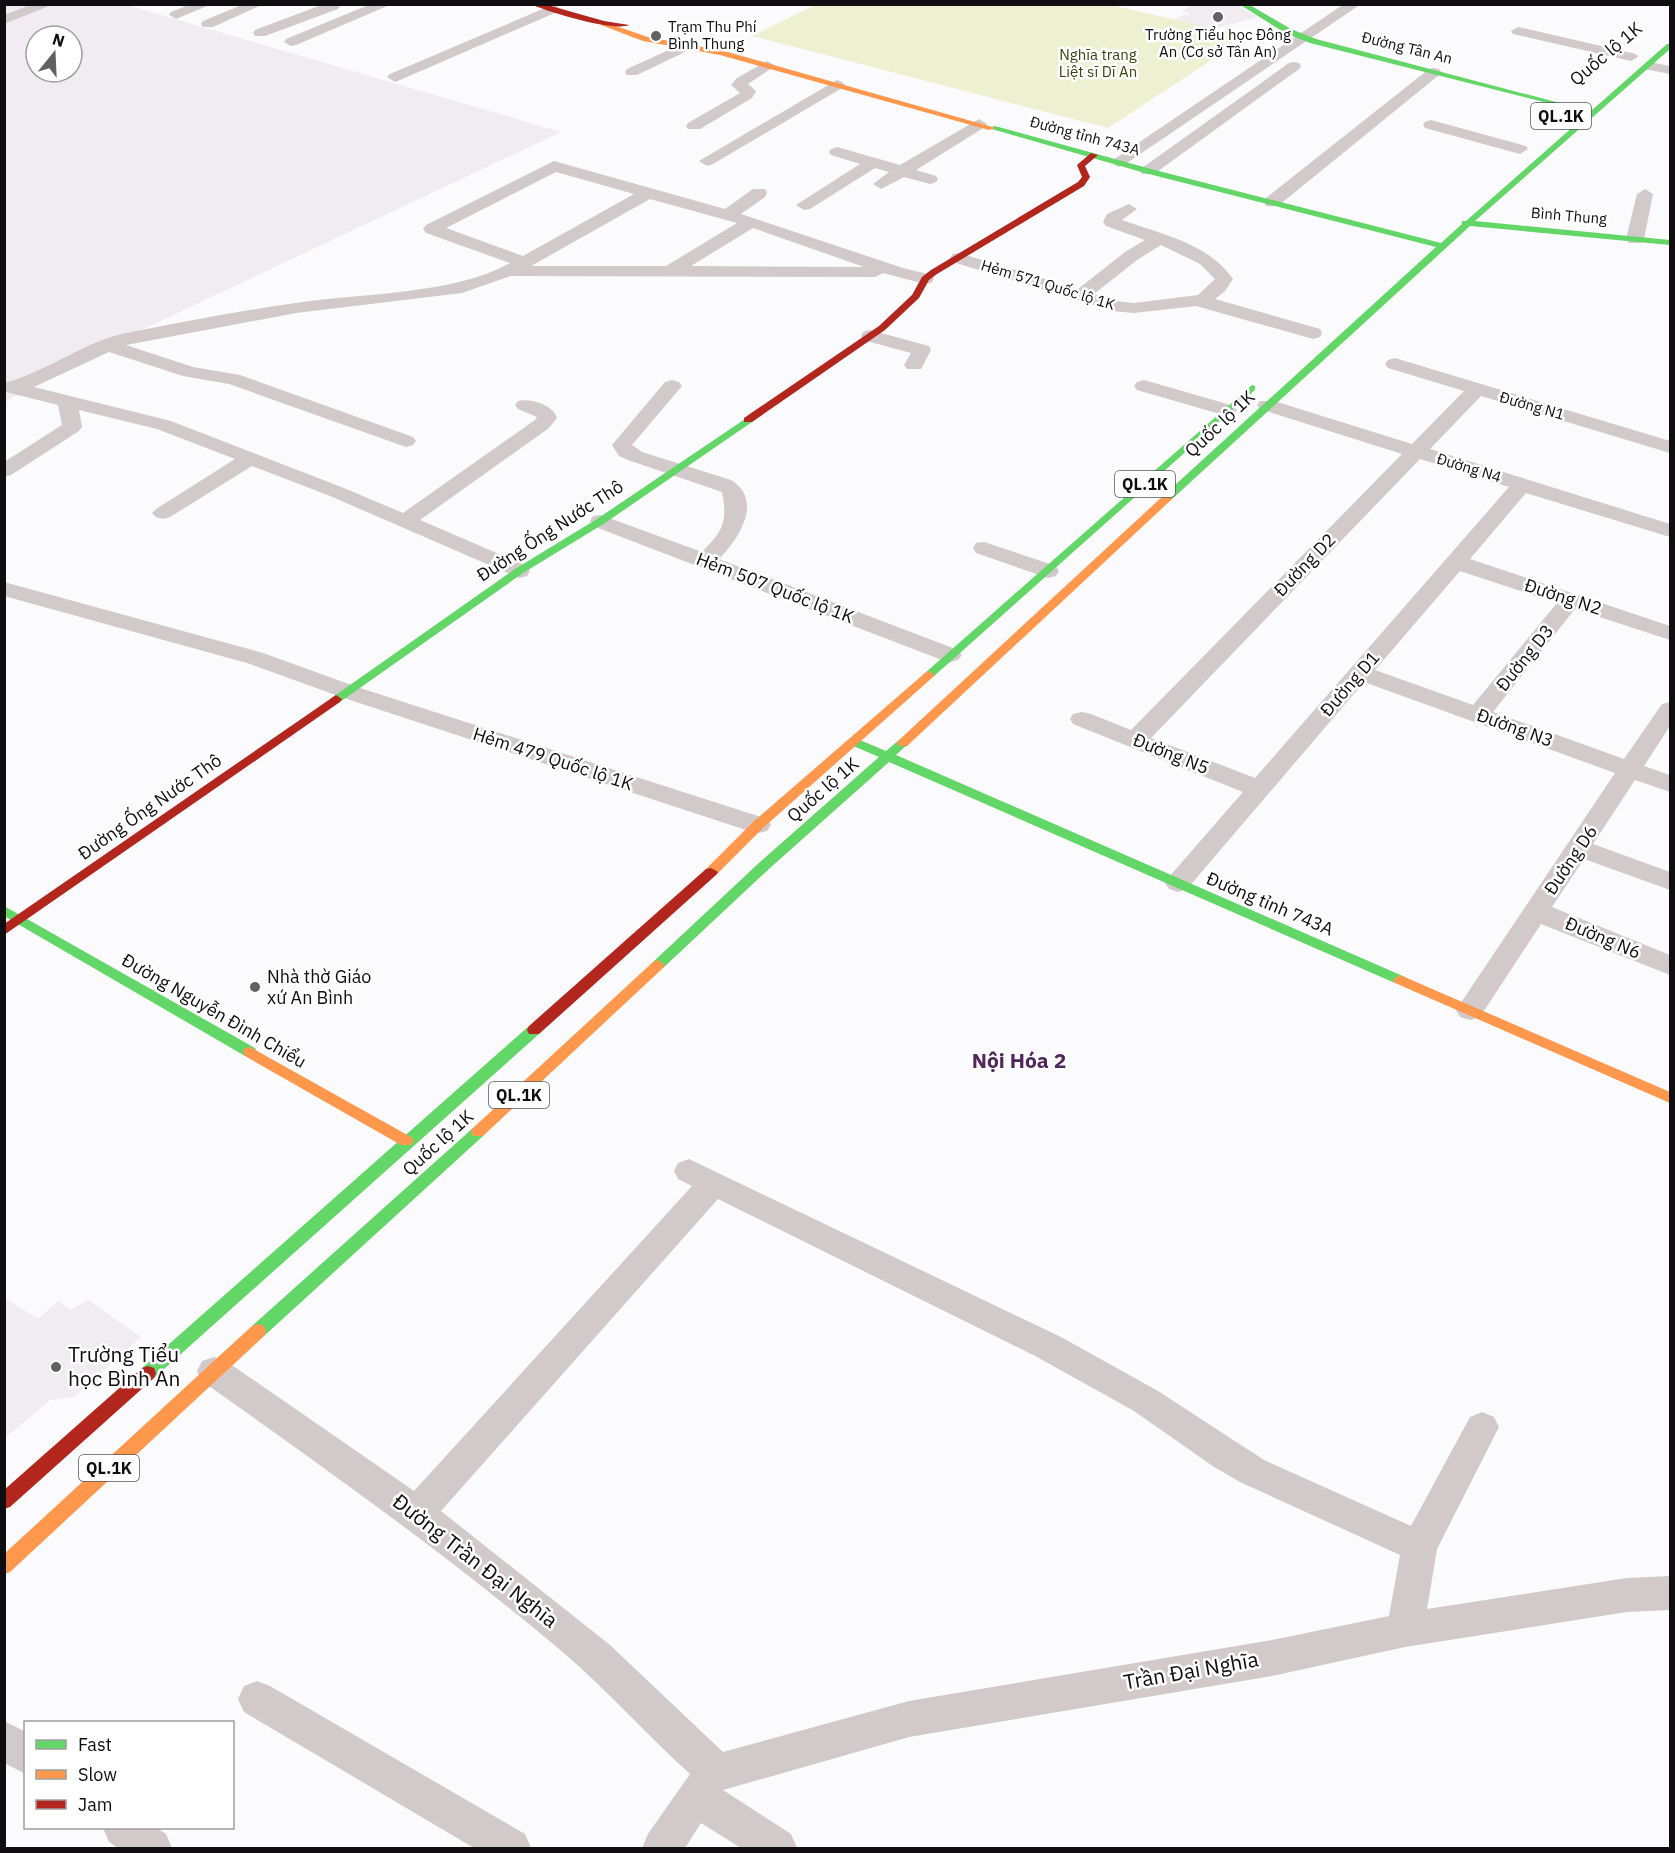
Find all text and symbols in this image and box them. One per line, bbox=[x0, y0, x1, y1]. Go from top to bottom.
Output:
marker: Trường Tiểu học Đông An (Cơ sở Tân An) bbox=[1211, 10, 1225, 24]
street label: Quốc lộ 1K bbox=[1565, 16, 1647, 91]
place label: Trạm Thu Phí Bình Thung bbox=[668, 17, 757, 53]
north arrow bbox=[24, 24, 84, 84]
place label: Trường Tiểu học Đông An (Cơ sở Tân An) bbox=[1145, 25, 1291, 61]
street label: Đường Tân An bbox=[1360, 27, 1454, 68]
text: N bbox=[50, 28, 67, 51]
marker: Trạm Thu Phí Bình Thung bbox=[649, 29, 663, 43]
park label: Nghĩa trang Liệt sĩ Dĩ An bbox=[1059, 45, 1137, 81]
road number: QL.1K bbox=[1531, 103, 1591, 129]
street label: Đường tỉnh 743A bbox=[1028, 112, 1143, 159]
street label: Bình Thung bbox=[1530, 203, 1608, 228]
street label: Hẻm 571 Quốc lộ 1K bbox=[979, 255, 1118, 314]
street label: Quốc lộ 1K bbox=[1180, 385, 1260, 462]
street label: Đường N1 bbox=[1497, 387, 1567, 424]
street label: Đường N4 bbox=[1435, 449, 1504, 486]
road number: QL.1K bbox=[1115, 471, 1175, 497]
street label: Đường Ống Nước Thô bbox=[471, 472, 627, 587]
street label: Đường D2 bbox=[1269, 528, 1340, 601]
street label: Hẻm 507 Quốc lộ 1K bbox=[693, 547, 858, 628]
street label: Đường N2 bbox=[1522, 573, 1605, 620]
street label: Đường D3 bbox=[1491, 620, 1559, 696]
street label: Đường D1 bbox=[1315, 646, 1384, 721]
street label: Đường N3 bbox=[1474, 703, 1557, 752]
street label: Hẻm 479 Quốc lộ 1K bbox=[470, 722, 637, 795]
street label: Đường N5 bbox=[1130, 728, 1213, 779]
street label: Đường Ống Nước Thô bbox=[72, 746, 226, 865]
street label: Quốc lộ 1K bbox=[782, 752, 864, 827]
street label: Đường D6 bbox=[1539, 820, 1602, 899]
street label: Đường tỉnh 743A bbox=[1203, 866, 1338, 941]
street label: Đường N6 bbox=[1562, 911, 1644, 964]
street label: Đường Nguyễn Đình Chiểu bbox=[118, 948, 311, 1073]
place label: Nhà thờ Giáo xứ An Bình bbox=[267, 965, 371, 1009]
marker: Nhà thờ Giáo xứ An Bình bbox=[248, 980, 262, 994]
district label: Nội Hóa 2 bbox=[972, 1046, 1066, 1074]
road number: QL.1K bbox=[489, 1082, 549, 1108]
street label: Quốc lộ 1K bbox=[397, 1104, 478, 1181]
place label: Trường Tiểu học Bình An bbox=[68, 1340, 180, 1392]
marker: Trường Tiểu học Bình An bbox=[49, 1360, 63, 1374]
road number: QL.1K bbox=[79, 1455, 139, 1481]
street label: Đường Trần Đại Nghĩa bbox=[387, 1487, 564, 1634]
street label: Trần Đại Nghĩa bbox=[1121, 1644, 1261, 1696]
legend bbox=[24, 1721, 234, 1829]
text: Fast bbox=[78, 1733, 112, 1756]
text: Slow bbox=[78, 1763, 117, 1786]
text: Jam bbox=[78, 1793, 113, 1816]

